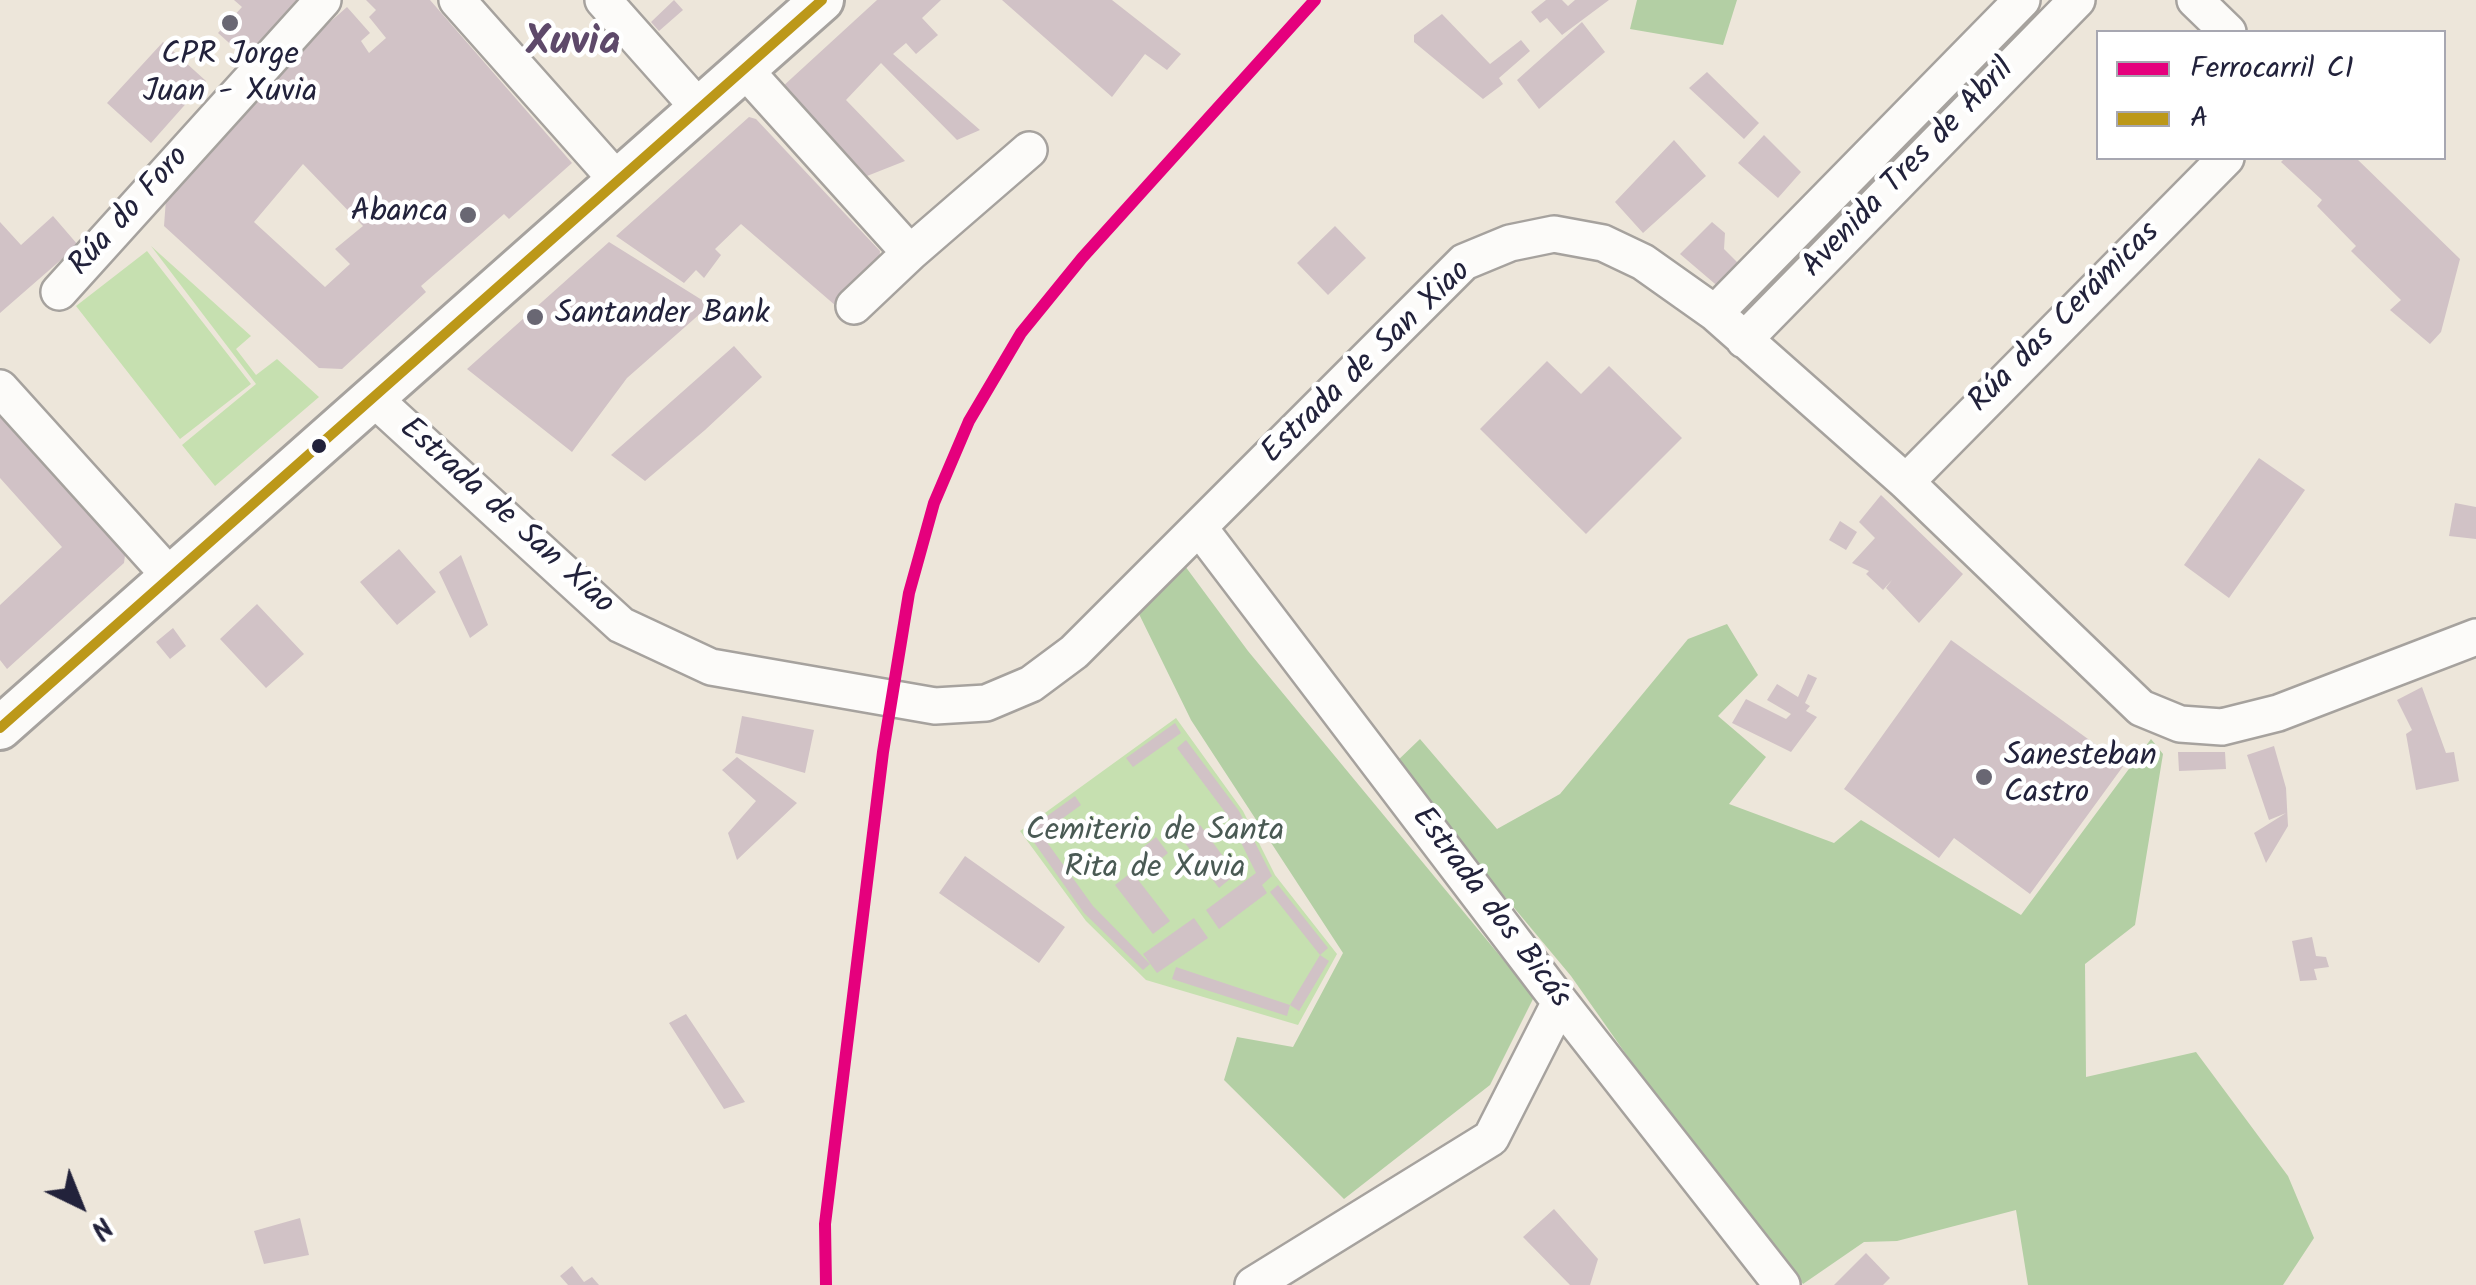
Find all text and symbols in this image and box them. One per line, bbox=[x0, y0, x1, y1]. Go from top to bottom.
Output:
marker: CPR Jorge Juan - Xuvia bbox=[219, 12, 241, 34]
district label: Xuvia bbox=[525, 22, 621, 72]
legend bbox=[2096, 30, 2446, 160]
place label: CPR Jorge Juan - Xuvia bbox=[143, 39, 317, 114]
text: Ferrocarril C1 bbox=[2190, 45, 2354, 93]
street label: Avenida Tres de Abril bbox=[1795, 52, 2025, 288]
text: A bbox=[2190, 95, 2208, 143]
street label: Rúa do Foro bbox=[63, 140, 199, 286]
place label: Abanca bbox=[350, 196, 448, 234]
marker: Abanca bbox=[457, 204, 479, 226]
street label: Rúa das Cerámicas bbox=[1962, 215, 2170, 423]
street label: Estrada de San Xiao bbox=[1255, 254, 1481, 474]
place label: Santander Bank bbox=[555, 298, 770, 336]
marker: Santander Bank bbox=[524, 306, 546, 328]
street label: Estrada de San Xiao bbox=[389, 411, 621, 625]
unlabelled marker bbox=[309, 436, 329, 456]
place label: Sanesteban Castro bbox=[2004, 740, 2157, 815]
marker: Sanesteban Castro bbox=[1973, 766, 1995, 788]
street label: Estrada dos Bicás bbox=[1401, 801, 1577, 1017]
park label: Cemiterio de Santa Rita de Xuvia bbox=[1026, 815, 1284, 890]
north arrow bbox=[30, 1155, 130, 1255]
text: N bbox=[79, 1205, 123, 1250]

